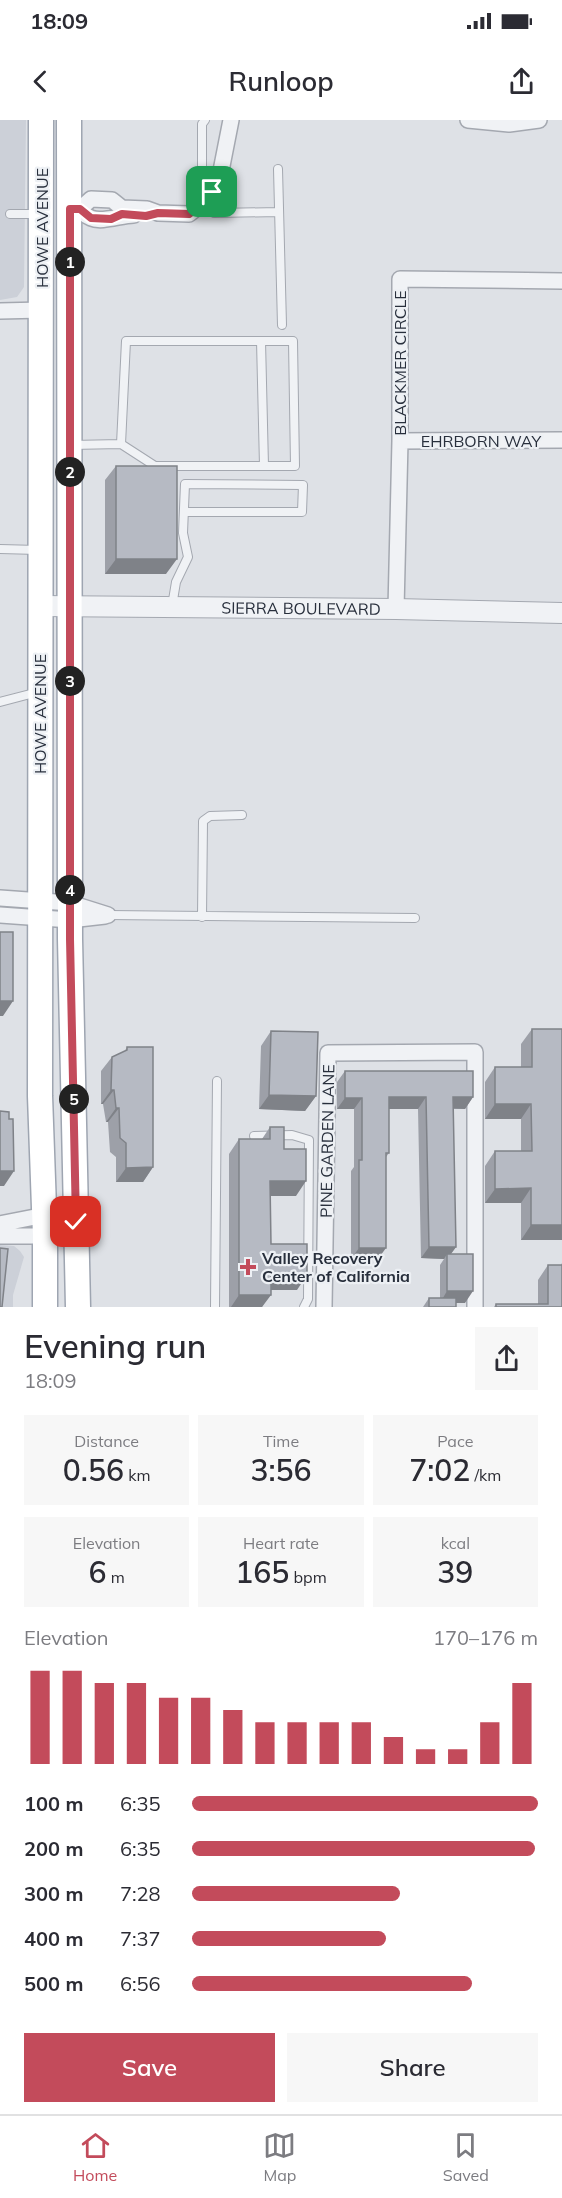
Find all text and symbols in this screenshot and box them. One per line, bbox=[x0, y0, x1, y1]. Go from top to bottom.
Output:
text: 18:09 bbox=[30, 7, 88, 35]
text: Runloop bbox=[228, 64, 334, 98]
icon: back bbox=[24, 65, 57, 98]
icon: share bbox=[505, 65, 538, 98]
pin bbox=[186, 166, 237, 217]
street label: HOWE AVENUE bbox=[32, 168, 52, 288]
icon: arrive bbox=[195, 175, 228, 208]
pin: 1 bbox=[55, 247, 85, 277]
text: 1 bbox=[65, 252, 75, 272]
street label: BLACKMER CIRCLE bbox=[390, 290, 410, 436]
street label: EHRBORN WAY bbox=[421, 431, 542, 451]
pin: 2 bbox=[55, 457, 85, 487]
text: 2 bbox=[65, 462, 75, 482]
street label: SIERRA BOULEVARD bbox=[221, 598, 381, 619]
street label: HOWE AVENUE bbox=[30, 654, 50, 774]
pin: 3 bbox=[55, 666, 85, 696]
text: 3 bbox=[65, 671, 75, 691]
pin: 4 bbox=[55, 875, 85, 905]
text: 4 bbox=[65, 880, 75, 900]
street label: PINE GARDEN LANE bbox=[316, 1064, 338, 1218]
pin: 5 bbox=[59, 1084, 89, 1114]
text: 5 bbox=[69, 1089, 79, 1109]
pin bbox=[50, 1196, 101, 1247]
icon: check bbox=[59, 1205, 92, 1238]
place label: Valley Recovery Center of California bbox=[261, 1248, 410, 1286]
marker: Valley Recovery Center of California bbox=[239, 1258, 257, 1276]
text: Evening run bbox=[24, 1325, 206, 1366]
button: share bbox=[475, 1327, 538, 1390]
text: 18:09 bbox=[24, 1368, 77, 1393]
text: Distance bbox=[74, 1431, 139, 1451]
text: Time bbox=[263, 1431, 299, 1451]
text: Pace bbox=[437, 1431, 473, 1451]
text: 0.56 bbox=[63, 1451, 124, 1489]
text: 3:56 bbox=[250, 1451, 312, 1489]
text: 7:02 bbox=[409, 1451, 470, 1489]
text: km bbox=[124, 1465, 150, 1485]
text: /km bbox=[470, 1465, 501, 1485]
text: Elevation bbox=[73, 1533, 141, 1553]
text: Heart rate bbox=[243, 1533, 319, 1553]
text: kcal bbox=[441, 1533, 470, 1553]
text: 6 bbox=[89, 1553, 107, 1591]
text: 165 bbox=[235, 1553, 289, 1591]
text: 39 bbox=[437, 1553, 473, 1591]
text: m bbox=[107, 1567, 125, 1587]
text: bpm bbox=[289, 1567, 327, 1587]
text: Elevation bbox=[24, 1625, 109, 1650]
text: 170–176 m bbox=[433, 1625, 538, 1650]
text: 100 m bbox=[24, 1791, 83, 1816]
text: 6:35 bbox=[120, 1791, 161, 1816]
text: 200 m bbox=[24, 1836, 83, 1861]
text: 6:35 bbox=[120, 1836, 161, 1861]
text: 300 m bbox=[24, 1881, 83, 1906]
text: 7:28 bbox=[120, 1881, 161, 1906]
text: 400 m bbox=[24, 1926, 83, 1951]
text: 7:37 bbox=[120, 1926, 161, 1951]
text: 500 m bbox=[24, 1971, 83, 1996]
text: 6:56 bbox=[120, 1971, 161, 1996]
button: Save bbox=[24, 2033, 275, 2102]
button: Share bbox=[287, 2033, 538, 2102]
tab: Home bbox=[73, 2129, 117, 2185]
tab: Map bbox=[263, 2129, 296, 2185]
tab: Saved bbox=[443, 2129, 489, 2185]

